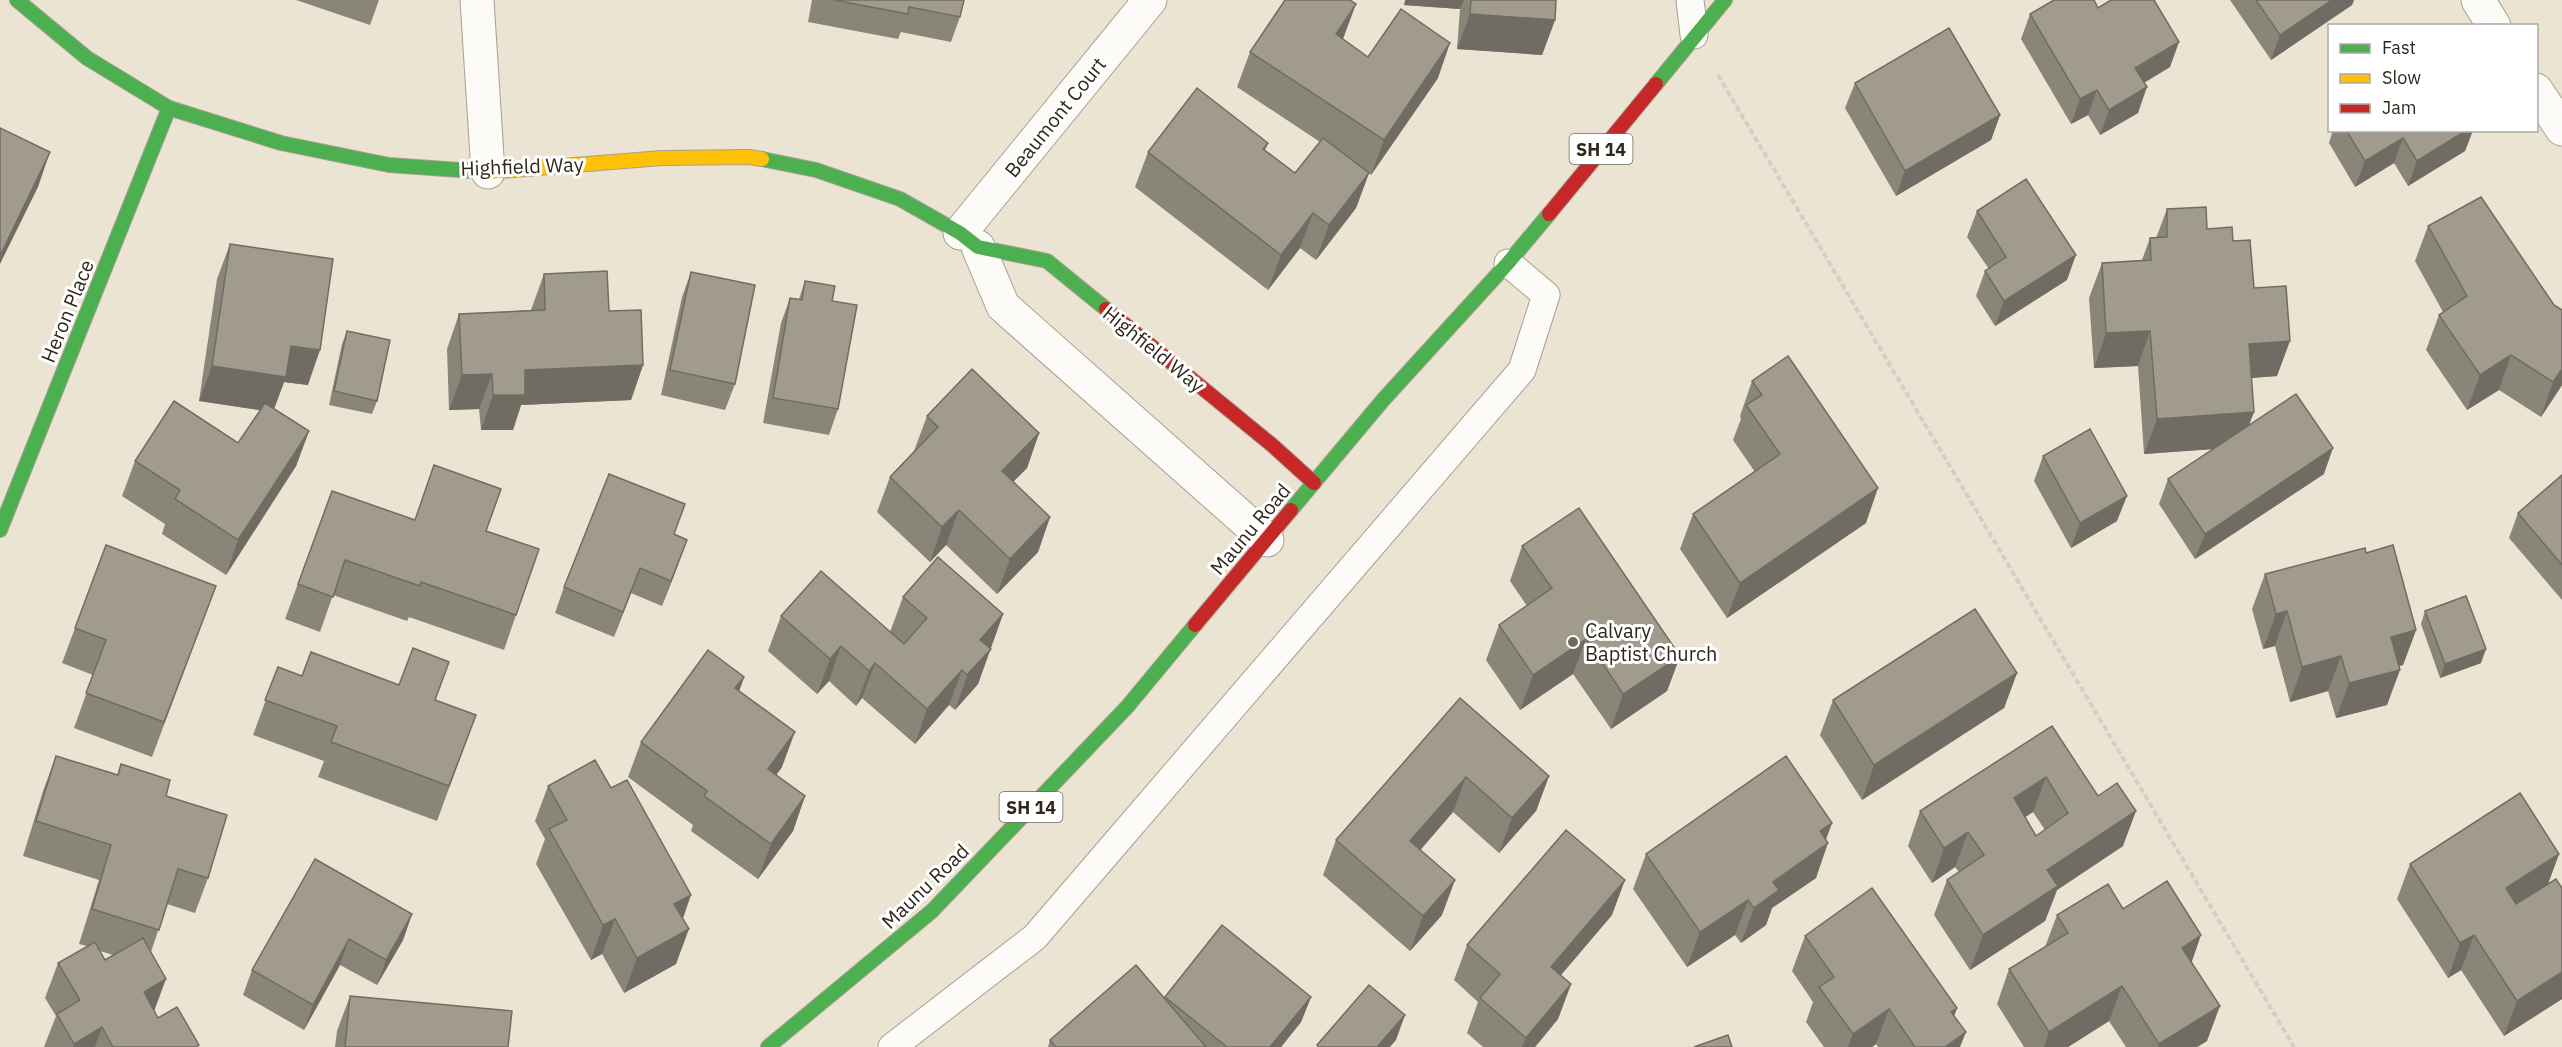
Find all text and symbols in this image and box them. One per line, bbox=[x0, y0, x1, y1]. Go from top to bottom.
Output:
legend bbox=[2328, 24, 2538, 132]
text: Fast bbox=[2382, 36, 2416, 59]
street label: Beaumont Court bbox=[998, 51, 1112, 183]
text: Slow bbox=[2382, 66, 2421, 89]
text: Jam bbox=[2382, 96, 2417, 119]
road number: SH 14 bbox=[1570, 134, 1632, 164]
street label: Highfield Way bbox=[460, 150, 584, 182]
street label: Heron Place bbox=[34, 255, 100, 367]
street label: Highfield Way bbox=[1098, 300, 1210, 398]
street label: Maunu Road bbox=[1204, 478, 1296, 580]
place label: Calvary Baptist Church bbox=[1585, 617, 1717, 667]
marker: Calvary Baptist Church bbox=[1566, 635, 1580, 649]
road number: SH 14 bbox=[1000, 792, 1062, 822]
street label: Maunu Road bbox=[875, 837, 975, 935]

